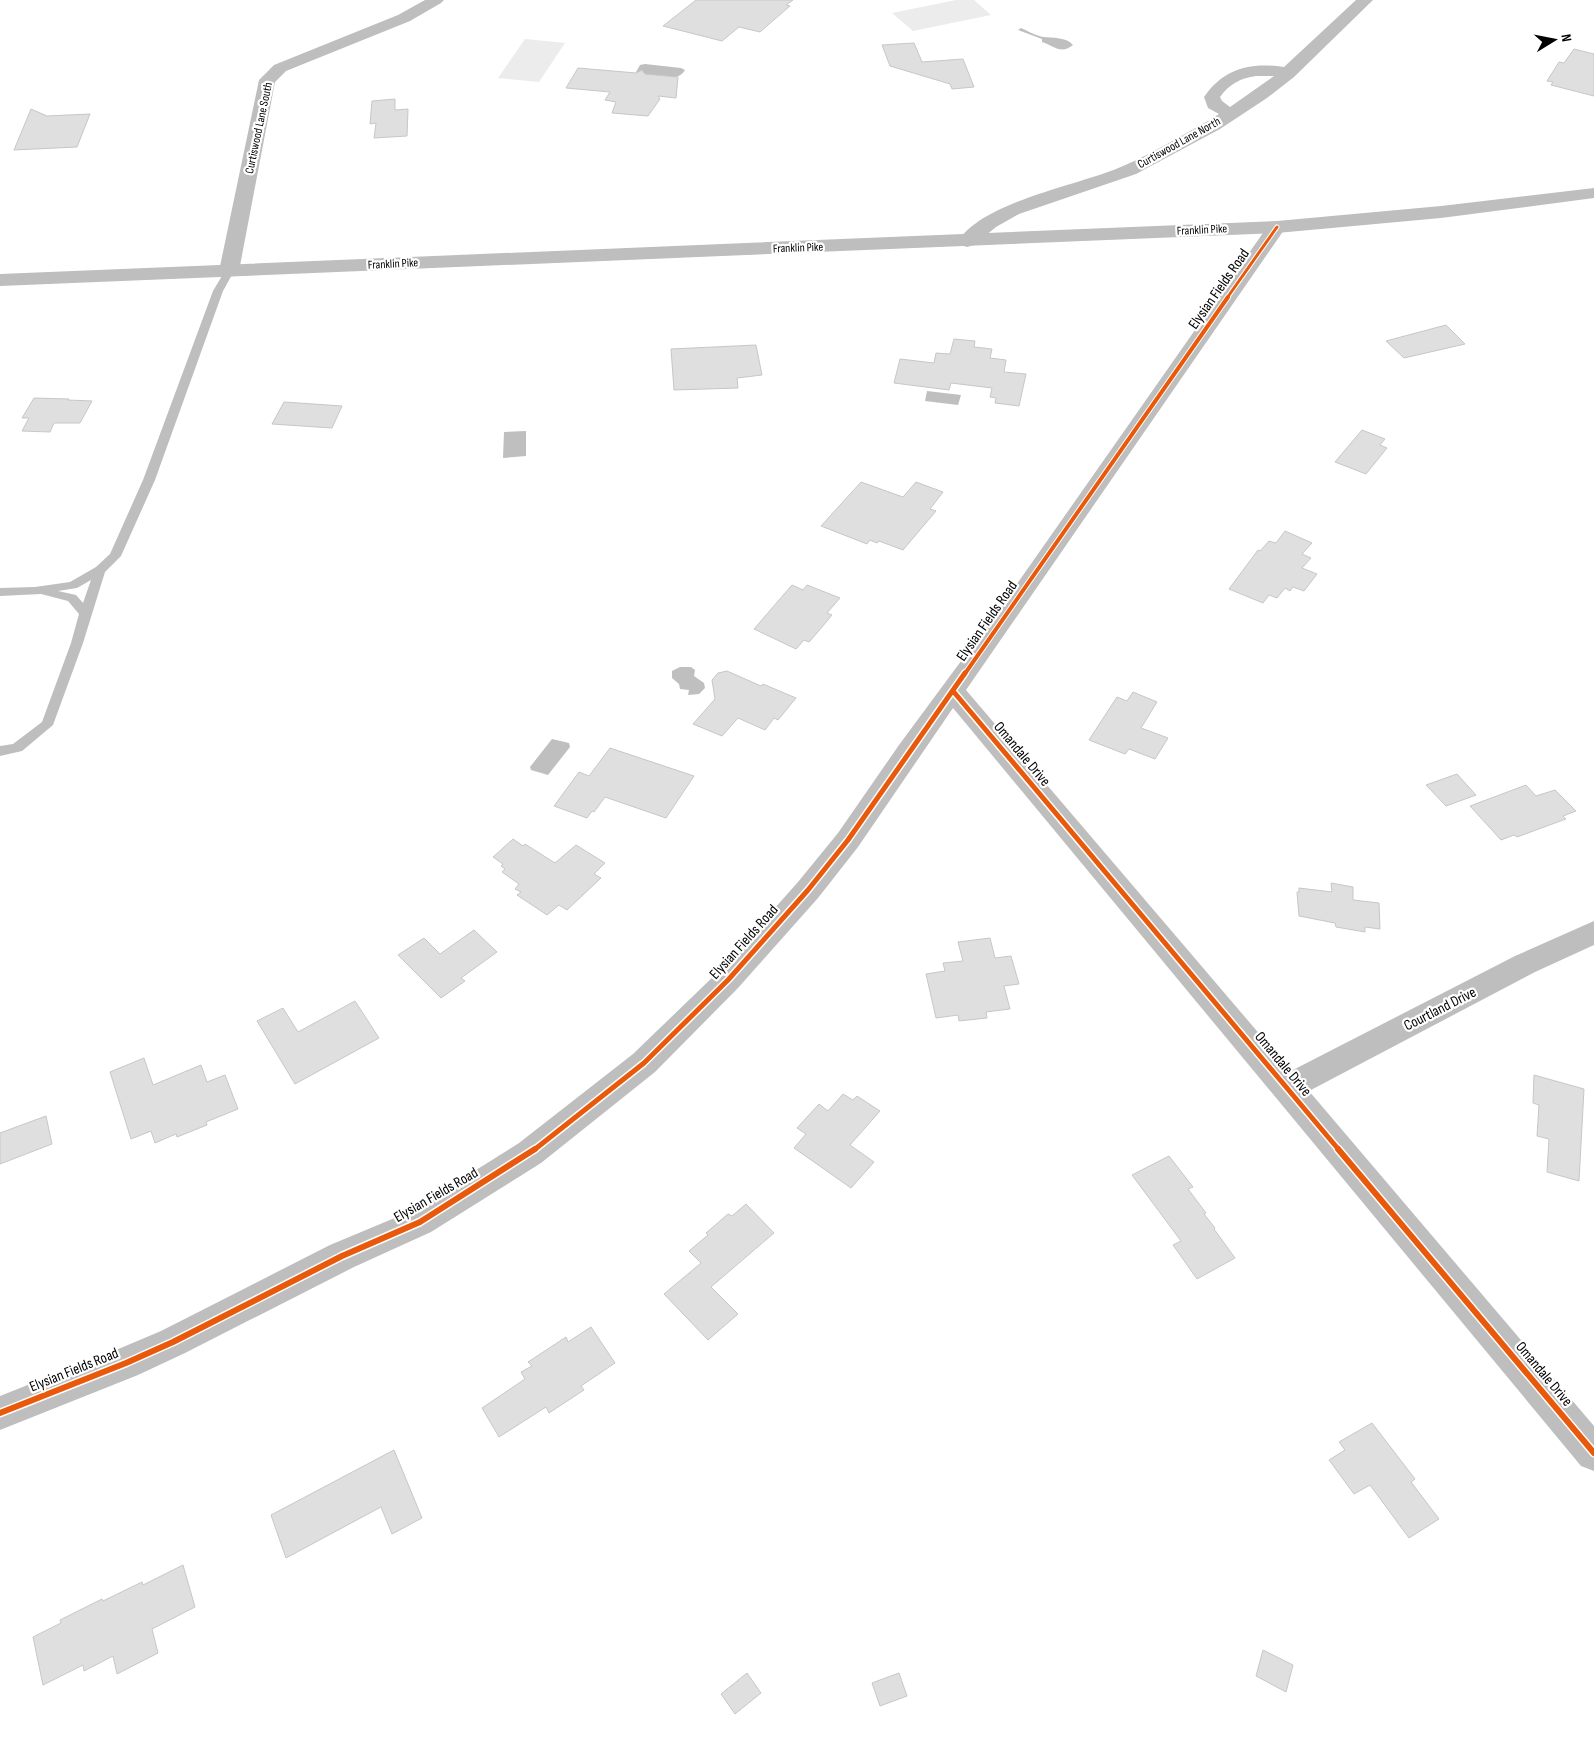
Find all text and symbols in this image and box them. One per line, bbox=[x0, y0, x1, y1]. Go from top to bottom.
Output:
north arrow bbox=[1529, 15, 1579, 65]
text: N bbox=[1557, 33, 1575, 43]
street label: Curtiswood Lane South bbox=[242, 81, 276, 175]
street label: Curtiswood Lane North bbox=[1135, 114, 1223, 172]
street label: Franklin Pike bbox=[1176, 221, 1228, 239]
street label: Franklin Pike bbox=[773, 240, 824, 256]
street label: Elysian Fields Road bbox=[1184, 245, 1254, 333]
street label: Franklin Pike bbox=[367, 255, 419, 273]
street label: Elysian Fields Road bbox=[952, 577, 1022, 665]
street label: Omandale Drive bbox=[989, 718, 1055, 790]
street label: Elysian Fields Road bbox=[705, 901, 783, 983]
street label: Courtland Drive bbox=[1401, 983, 1479, 1035]
street label: Omandale Drive bbox=[1250, 1028, 1316, 1100]
street label: Elysian Fields Road bbox=[391, 1163, 481, 1227]
street label: Omandale Drive bbox=[1511, 1338, 1577, 1410]
street label: Elysian Fields Road bbox=[27, 1344, 121, 1396]

